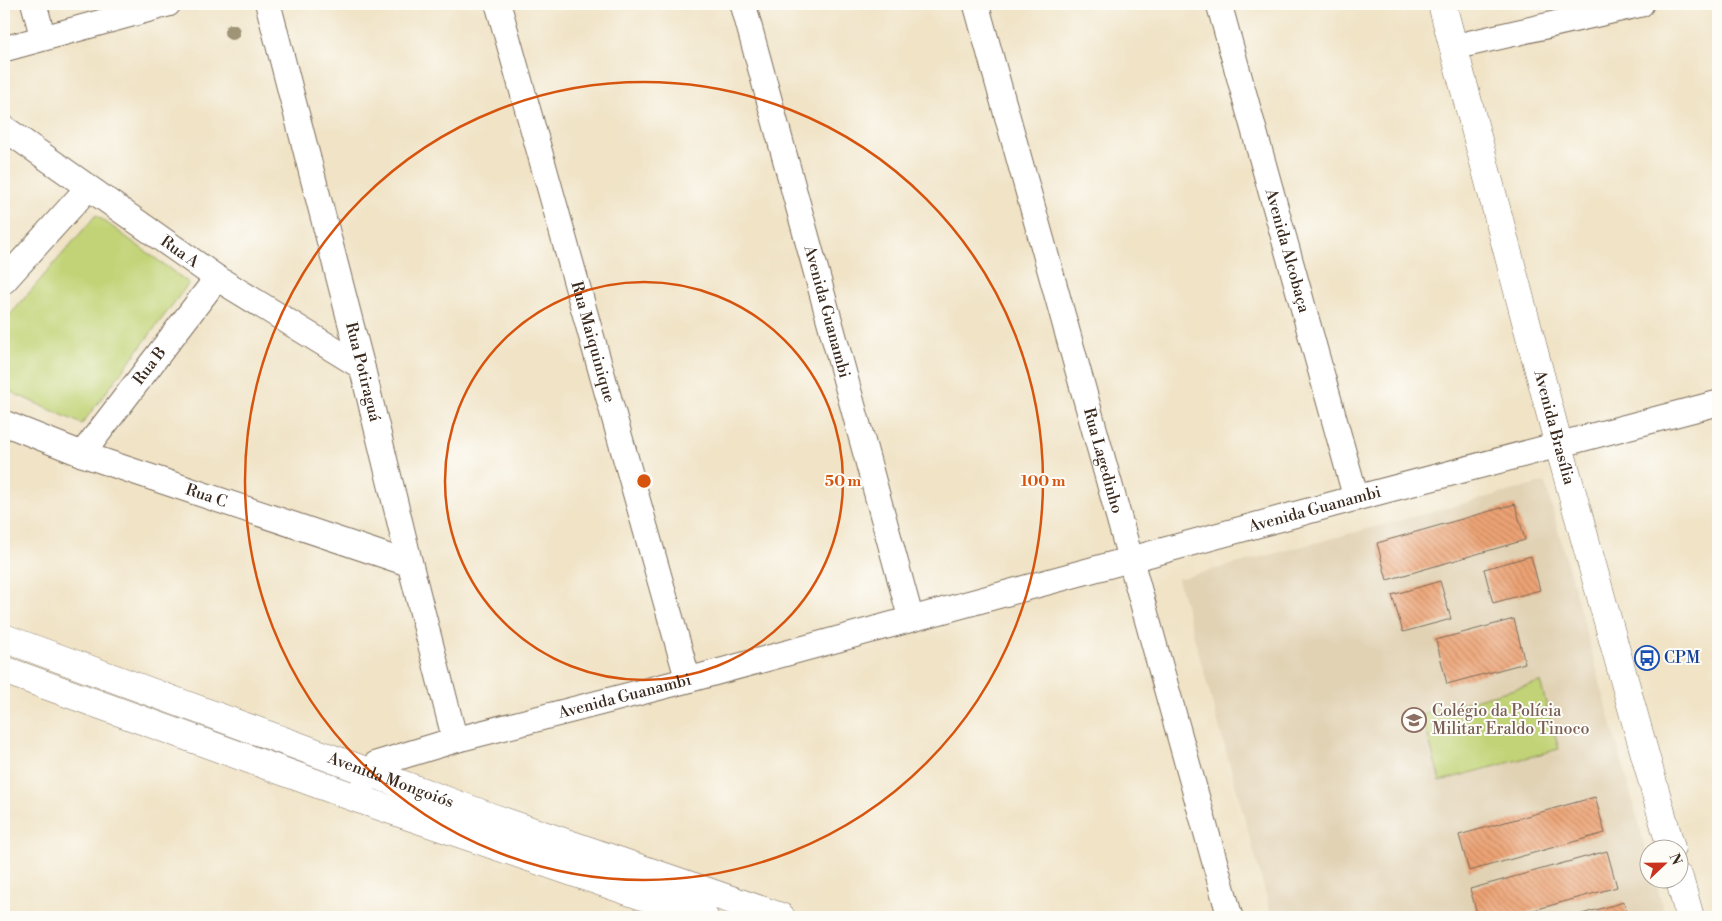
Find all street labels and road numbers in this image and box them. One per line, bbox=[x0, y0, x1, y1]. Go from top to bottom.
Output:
street label: Avenida Alcobaça bbox=[1260, 186, 1314, 316]
street label: Rua A bbox=[157, 231, 204, 273]
street label: Avenida Guanambi bbox=[799, 242, 855, 380]
street label: Rua Maiquinique bbox=[566, 279, 620, 405]
street label: Rua Potiraguá bbox=[341, 320, 385, 425]
street label: Rua B bbox=[129, 343, 171, 389]
street label: Avenida Brasília bbox=[1529, 367, 1580, 488]
street label: Rua Lagedinho bbox=[1079, 405, 1127, 516]
street label: Rua C bbox=[183, 479, 230, 512]
street label: Avenida Guanambi bbox=[1245, 482, 1383, 537]
street label: Avenida Guanambi bbox=[555, 670, 693, 723]
street label: Avenida Mongoiós bbox=[324, 748, 456, 812]

